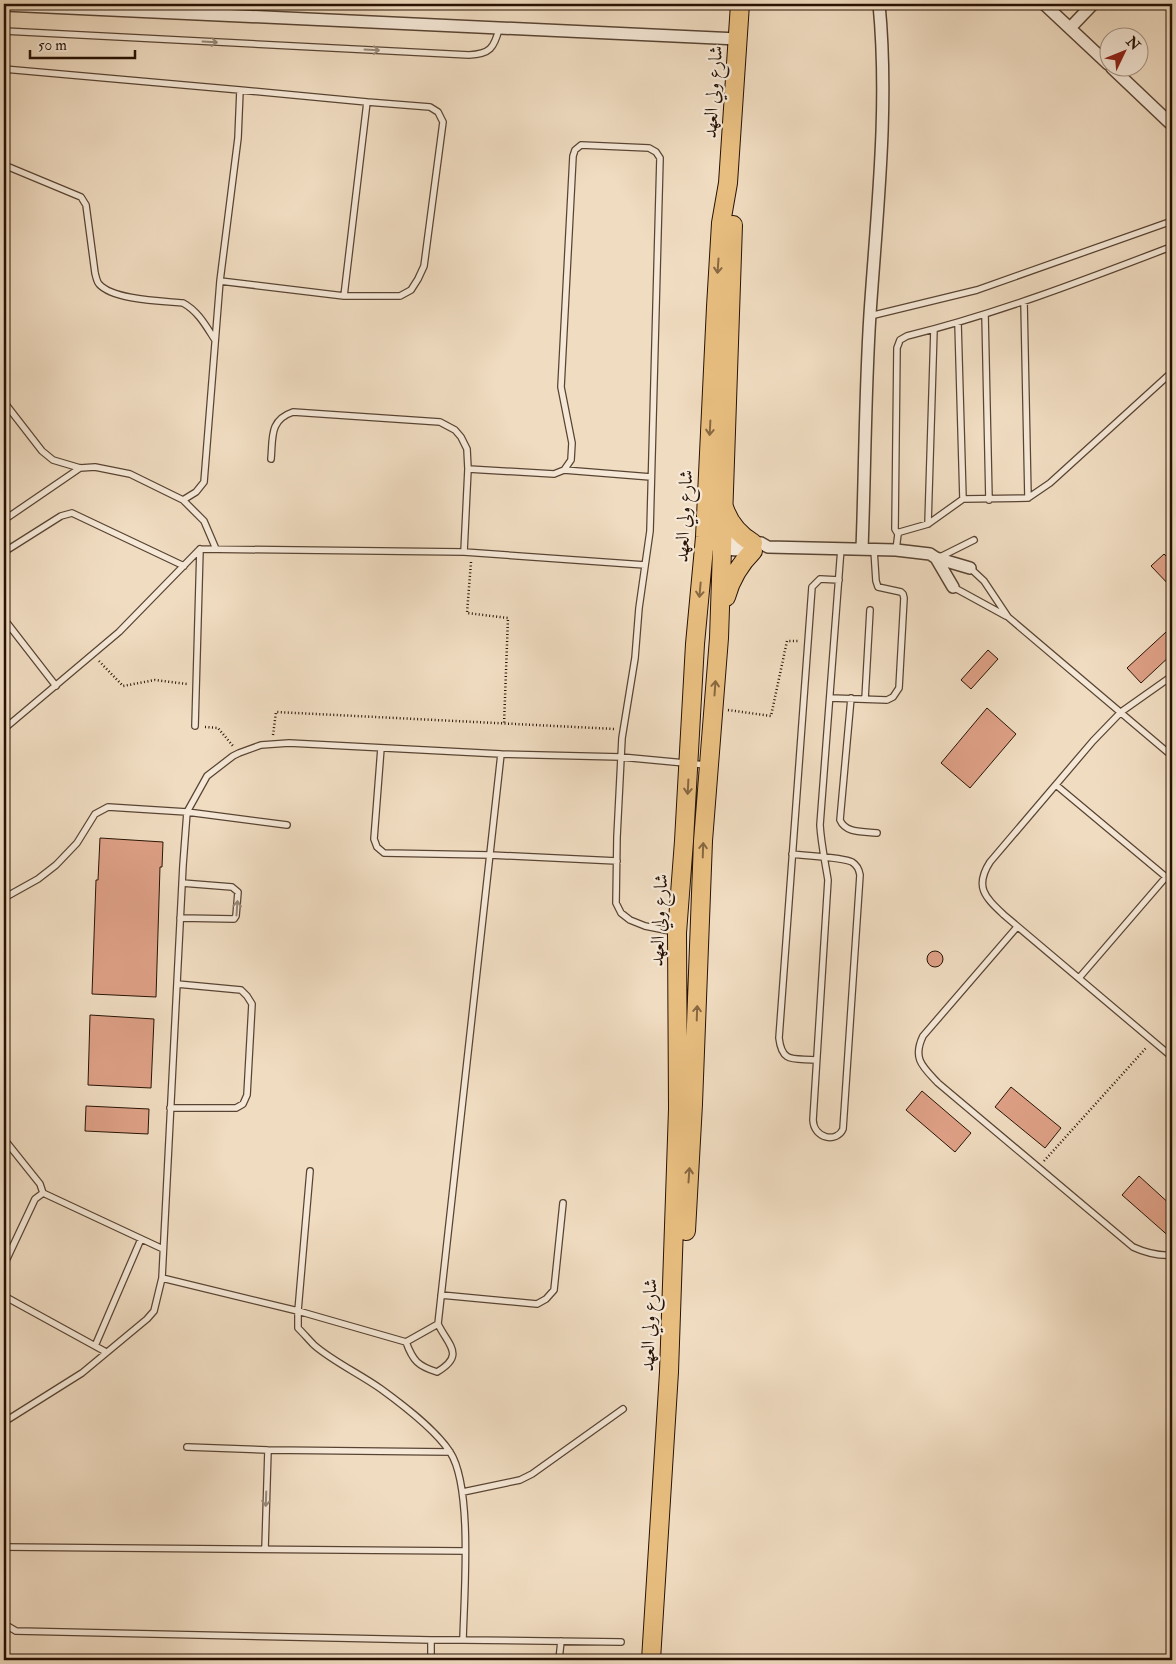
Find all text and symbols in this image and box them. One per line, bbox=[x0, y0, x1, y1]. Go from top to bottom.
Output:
scale bar bbox=[30, 28, 135, 60]
north arrow bbox=[1098, 28, 1148, 78]
text: N bbox=[1122, 32, 1144, 54]
text: 50 m bbox=[38, 36, 67, 55]
one-way arrow bbox=[201, 37, 217, 46]
one-way arrow bbox=[364, 45, 380, 54]
street label: شارع ولي العهد bbox=[698, 45, 731, 139]
one-way arrow bbox=[714, 257, 723, 273]
one-way arrow bbox=[705, 420, 714, 436]
street label: شارع ولي العهد bbox=[670, 469, 701, 563]
one-way arrow bbox=[695, 582, 705, 598]
one-way arrow bbox=[711, 680, 720, 696]
one-way arrow bbox=[683, 779, 692, 795]
one-way arrow bbox=[698, 842, 707, 858]
street label: شارع ولي العهد bbox=[645, 873, 676, 967]
one-way arrow bbox=[232, 900, 242, 916]
one-way arrow bbox=[692, 1005, 701, 1021]
one-way arrow bbox=[684, 1167, 694, 1183]
street label: شارع ولي العهد bbox=[635, 1278, 666, 1372]
one-way arrow bbox=[262, 1491, 271, 1507]

